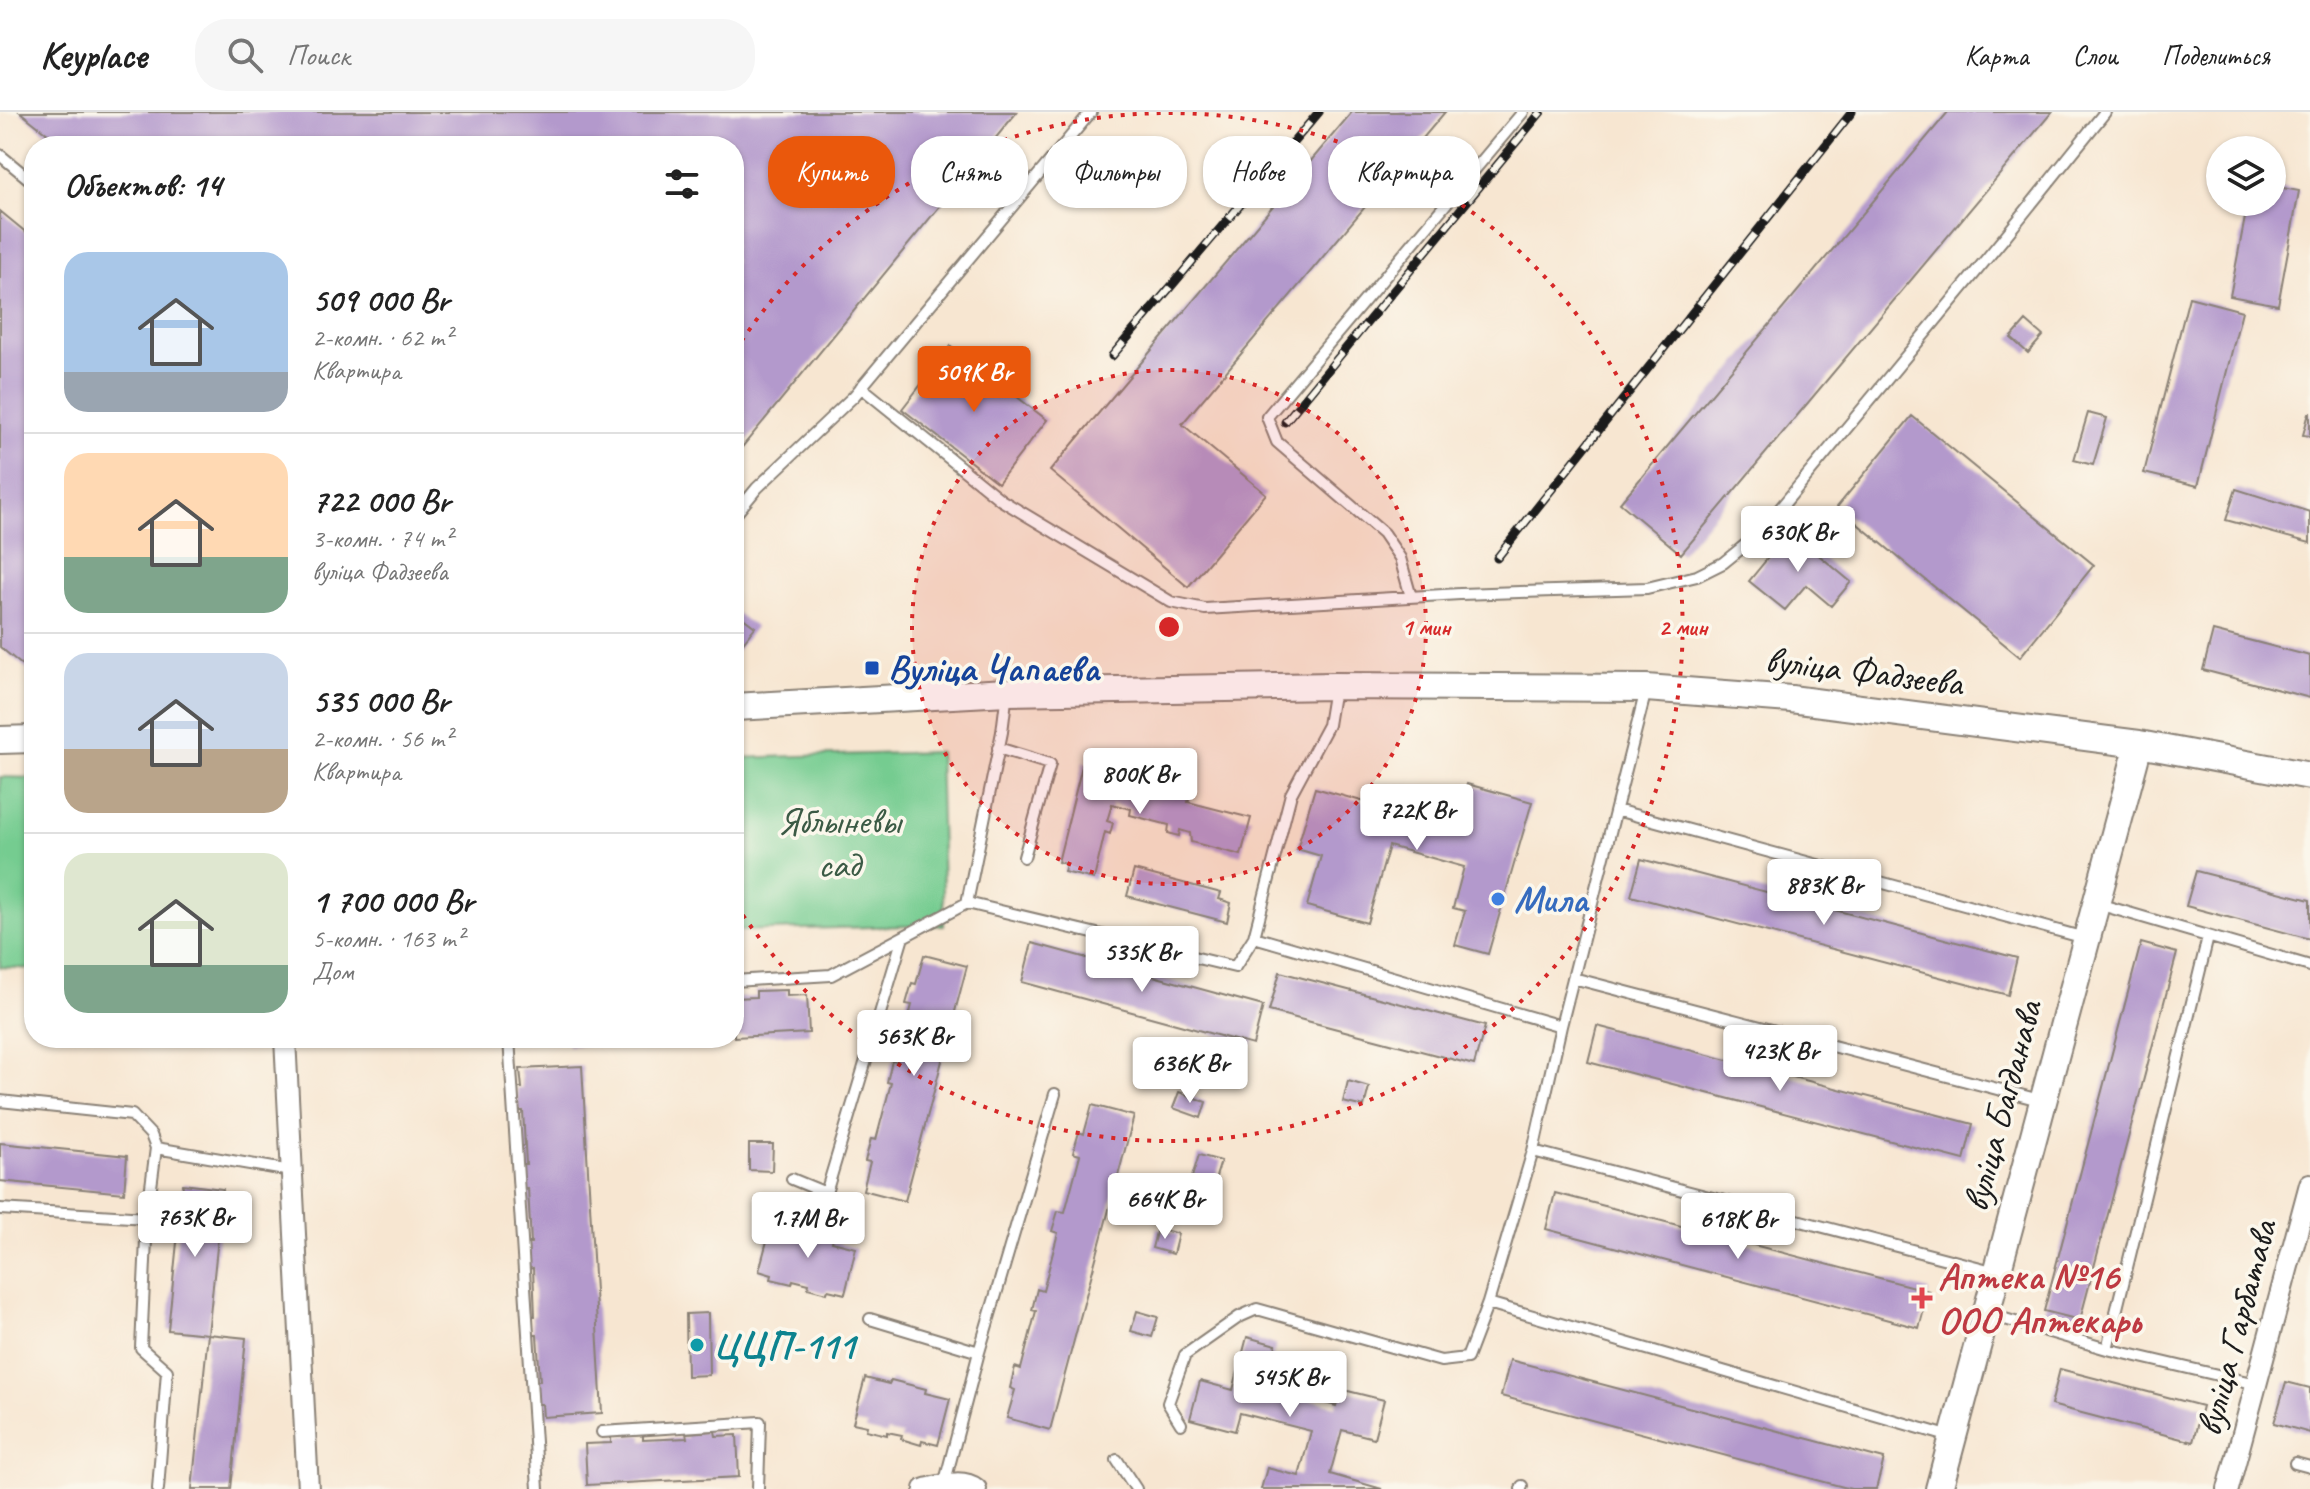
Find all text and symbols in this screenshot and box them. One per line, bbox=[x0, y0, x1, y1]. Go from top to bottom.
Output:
search box bbox=[195, 19, 755, 91]
text: Keyplace bbox=[40, 32, 147, 79]
icon: search bbox=[223, 33, 267, 77]
text: Поиск bbox=[287, 36, 350, 74]
text: Карта bbox=[1965, 38, 2029, 73]
text: Слои bbox=[2073, 38, 2118, 73]
text: Поделиться bbox=[2162, 38, 2270, 73]
chip: Купить bbox=[768, 136, 895, 208]
chip: Снять bbox=[911, 136, 1028, 208]
chip: Фильтры bbox=[1044, 136, 1187, 208]
chip: Новое bbox=[1203, 136, 1312, 208]
chip: Квартира bbox=[1328, 136, 1480, 208]
map controls bbox=[2206, 136, 2286, 216]
button: layers bbox=[2206, 136, 2286, 216]
icon: filters bbox=[660, 162, 704, 206]
text: Объектов: 14 bbox=[64, 163, 222, 206]
text: 509 000 Br bbox=[312, 278, 449, 321]
icon: home bbox=[128, 284, 224, 380]
text: 2-комн. · 62 m² bbox=[312, 321, 452, 354]
pin: 509K Br bbox=[900, 346, 1048, 414]
text: Квартира bbox=[312, 354, 401, 387]
text: 509K Br bbox=[936, 355, 1012, 388]
text: 722 000 Br bbox=[312, 479, 450, 522]
icon: home bbox=[128, 485, 224, 581]
pin: 630K Br bbox=[1724, 506, 1872, 574]
text: 630K Br bbox=[1759, 515, 1837, 548]
text: 3-комн. · 74 m² bbox=[312, 522, 452, 555]
text: вуліца Фадзеева bbox=[312, 555, 448, 588]
text: 1 мин bbox=[1402, 612, 1452, 642]
text: 2 мин bbox=[1659, 612, 1709, 642]
centre of rings bbox=[1155, 613, 1183, 641]
street label: вуліца Фадзеева bbox=[1763, 636, 1968, 707]
place label: Вуліца Чапаева bbox=[888, 645, 1101, 692]
marker: Вуліца Чапаева bbox=[863, 659, 881, 677]
text: 535 000 Br bbox=[312, 679, 449, 722]
icon: home bbox=[128, 685, 224, 781]
text: 2-комн. · 56 m² bbox=[312, 722, 452, 755]
pin: 800K Br bbox=[1066, 748, 1214, 816]
text: Квартира bbox=[312, 755, 401, 788]
text: 800K Br bbox=[1101, 757, 1179, 790]
pin: 722K Br bbox=[1343, 784, 1491, 852]
text: 722K Br bbox=[1378, 793, 1456, 826]
park label: Яблыневы сад bbox=[778, 797, 903, 888]
pin: 883K Br bbox=[1750, 859, 1898, 927]
text: 883K Br bbox=[1785, 868, 1863, 901]
place label: Мила bbox=[1514, 876, 1590, 923]
text: 1 700 000 Br bbox=[312, 879, 474, 922]
icon: home bbox=[128, 885, 224, 981]
marker: Мила bbox=[1489, 890, 1507, 908]
text: 5-комн. · 163 m² bbox=[312, 922, 464, 955]
pin: 535K Br bbox=[1068, 926, 1216, 994]
text: 535K Br bbox=[1104, 935, 1180, 968]
text: Дом bbox=[312, 955, 354, 988]
street label: вуліца Багданава bbox=[1951, 993, 2053, 1216]
pin: 563K Br bbox=[840, 1010, 988, 1078]
text: 563K Br bbox=[875, 1019, 953, 1052]
pin: 423K Br bbox=[1706, 1025, 1854, 1093]
text: 423K Br bbox=[1741, 1034, 1819, 1067]
pin: 636K Br bbox=[1116, 1037, 1264, 1105]
text: 636K Br bbox=[1151, 1046, 1229, 1079]
pin: 664K Br bbox=[1091, 1173, 1239, 1241]
text: 664K Br bbox=[1126, 1182, 1204, 1215]
pin: 763K Br bbox=[121, 1191, 269, 1259]
pin: 1.7M Br bbox=[734, 1192, 882, 1260]
pin: 618K Br bbox=[1664, 1193, 1812, 1261]
text: 763K Br bbox=[156, 1200, 234, 1233]
text: 1.7M Br bbox=[770, 1201, 846, 1234]
text: 618K Br bbox=[1699, 1202, 1777, 1235]
street label: вуліца Гарбатава bbox=[2185, 1213, 2288, 1441]
place label: Аптека №16 ООО Аптекарь bbox=[1938, 1253, 2143, 1344]
marker: Аптека №16 ООО Аптекарь bbox=[1913, 1289, 1931, 1307]
place label: ЦЦП-111 bbox=[713, 1322, 859, 1369]
marker: ЦЦП-111 bbox=[688, 1336, 706, 1354]
pin: 545K Br bbox=[1216, 1351, 1364, 1419]
text: 545K Br bbox=[1252, 1360, 1328, 1393]

